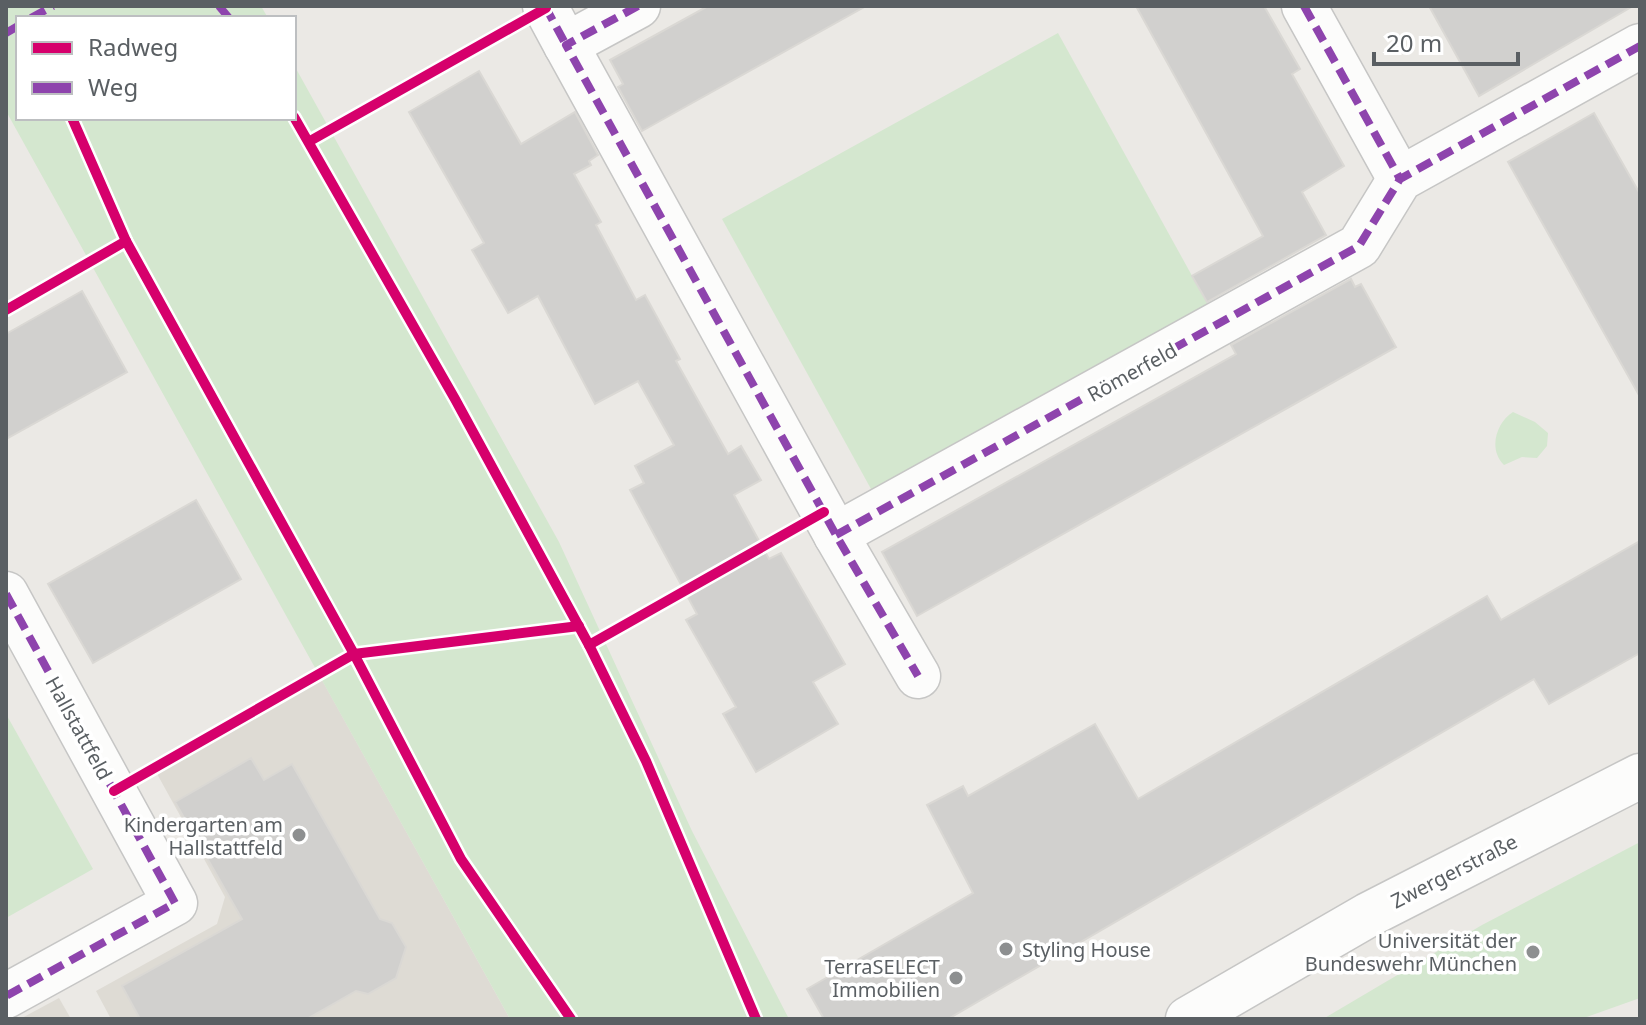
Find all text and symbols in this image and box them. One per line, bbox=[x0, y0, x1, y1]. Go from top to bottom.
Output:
legend bbox=[16, 16, 296, 120]
scale bar bbox=[1374, 16, 1518, 66]
text: 20 m bbox=[1386, 26, 1442, 59]
text: Radweg bbox=[88, 30, 178, 63]
text: Weg bbox=[88, 70, 138, 103]
street label: Römerfeld bbox=[1082, 336, 1182, 408]
street label: Hallstattfeld bbox=[39, 671, 119, 785]
place label: Kindergarten am Hallstattfeld bbox=[124, 811, 283, 861]
marker: Kindergarten am Hallstattfeld bbox=[290, 826, 308, 844]
street label: Zwergerstraße bbox=[1386, 828, 1522, 914]
place label: Universität der Bundeswehr München bbox=[1305, 927, 1517, 977]
place label: Styling House bbox=[1022, 936, 1151, 963]
marker: Styling House bbox=[997, 940, 1015, 958]
marker: Universität der Bundeswehr München bbox=[1524, 943, 1542, 961]
place label: TerraSELECT Immobilien bbox=[824, 953, 940, 1003]
marker: TerraSELECT Immobilien bbox=[947, 969, 965, 987]

